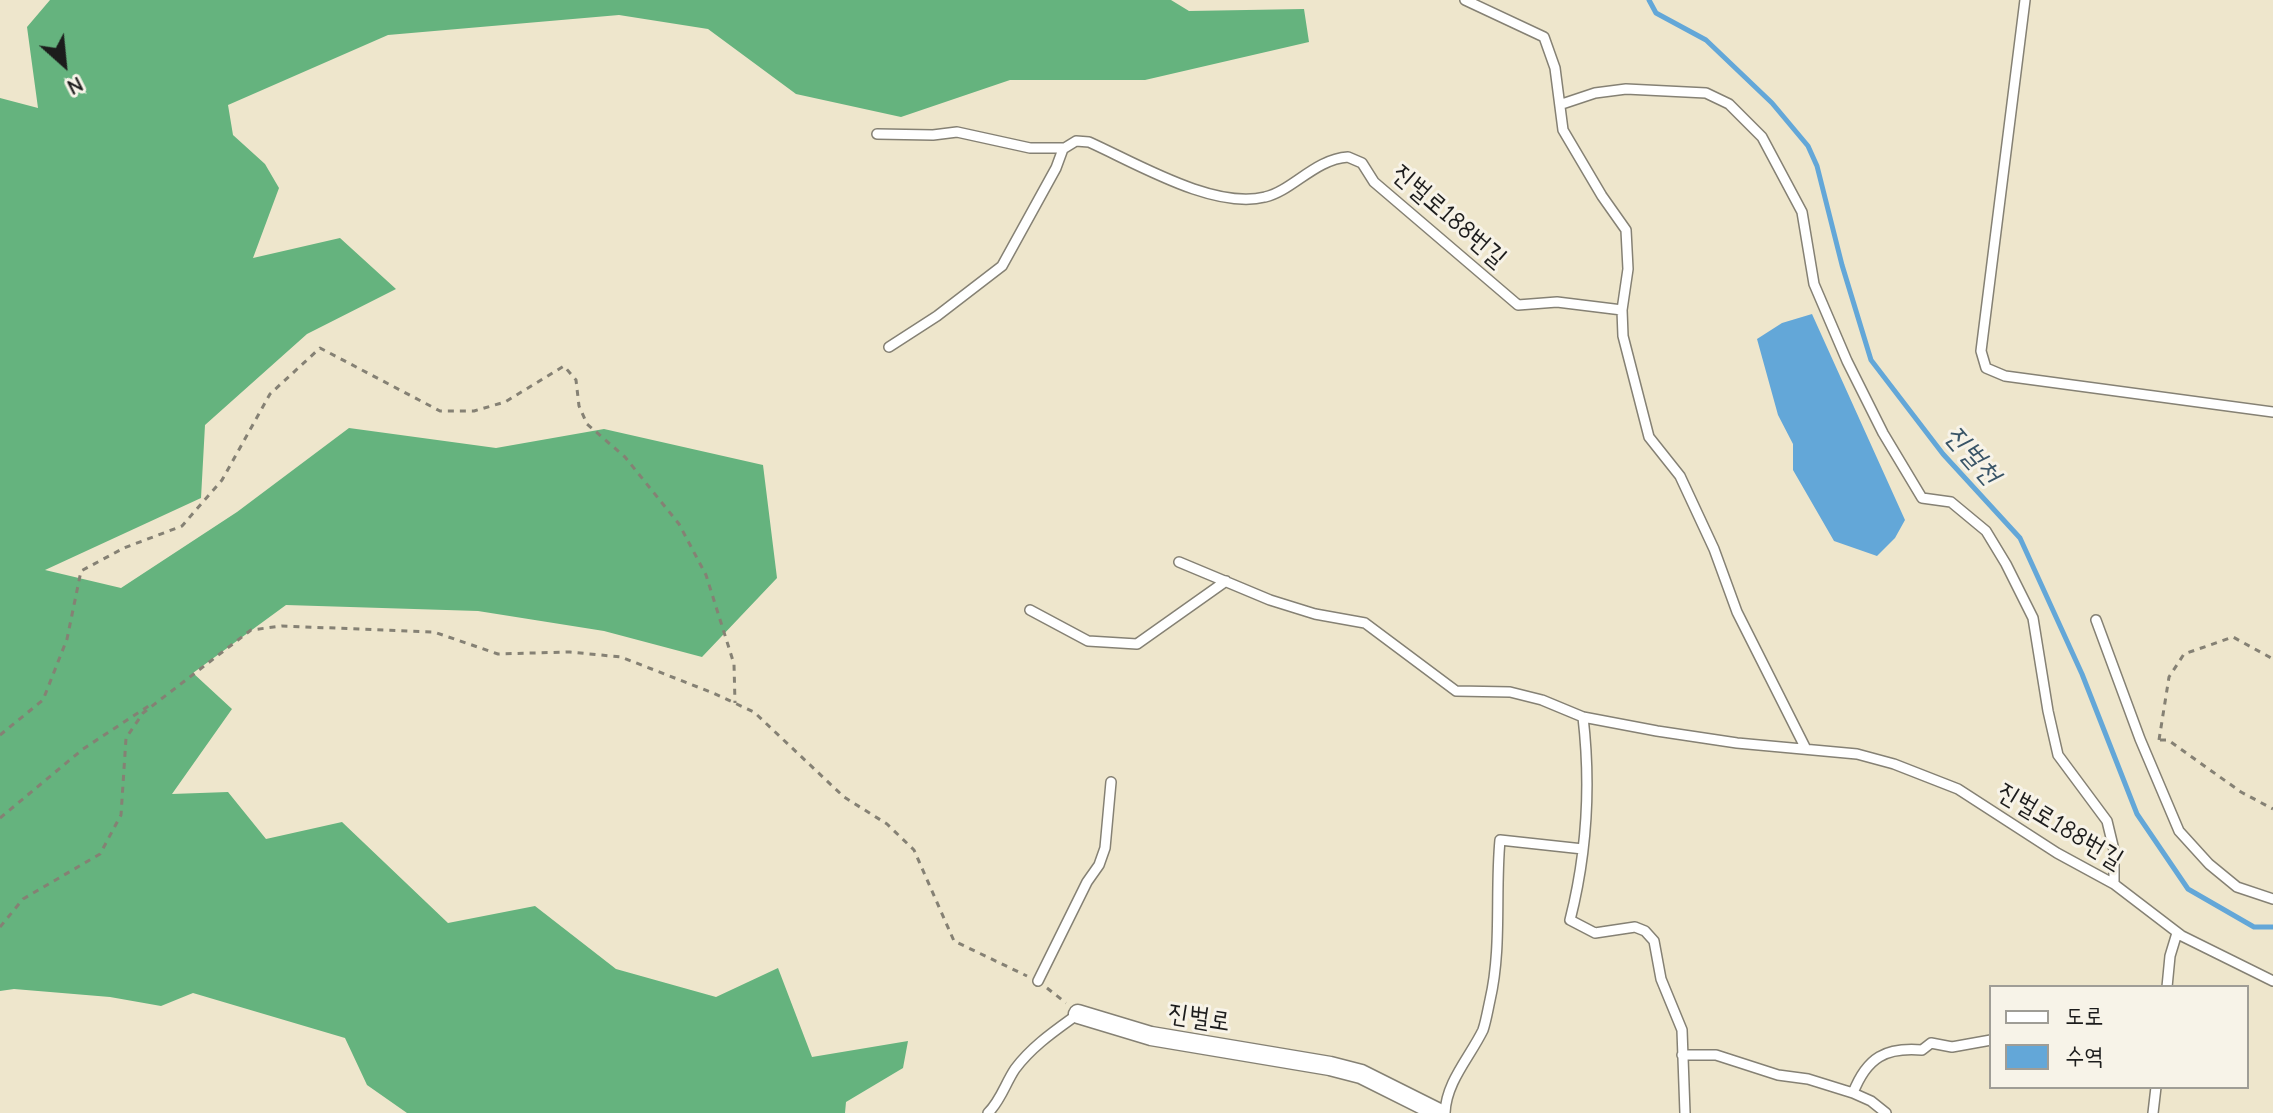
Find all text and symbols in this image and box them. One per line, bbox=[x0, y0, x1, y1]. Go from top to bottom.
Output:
north arrow bbox=[24, 24, 104, 104]
text: N bbox=[63, 71, 87, 100]
street label: 진벌로188번길 bbox=[1385, 158, 1513, 274]
water label: 진벌천 bbox=[1937, 418, 2007, 492]
street label: 진벌로188번길 bbox=[1991, 776, 2129, 876]
legend bbox=[1989, 985, 2249, 1089]
street label: 진벌로 bbox=[1166, 998, 1232, 1038]
text: 도로 bbox=[2065, 1002, 2104, 1030]
text: 수역 bbox=[2065, 1042, 2104, 1070]

